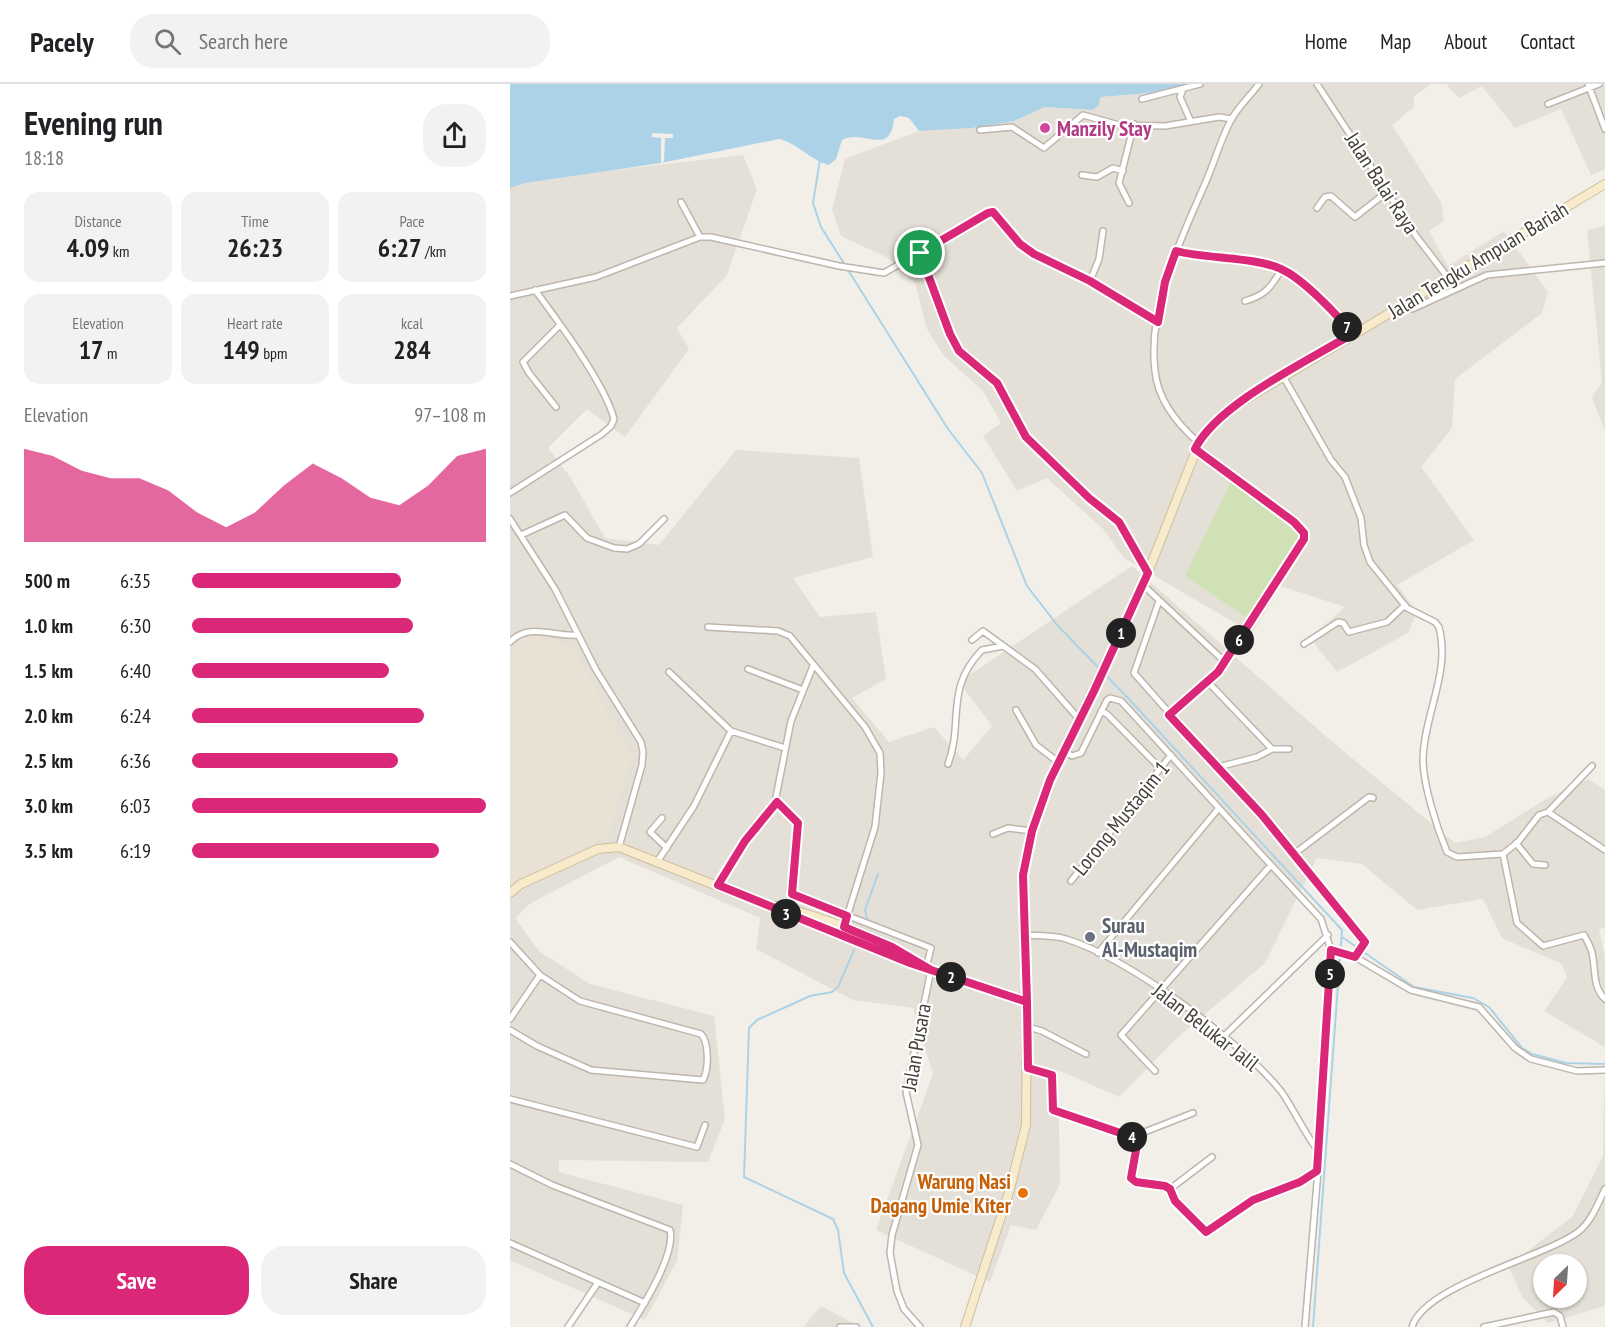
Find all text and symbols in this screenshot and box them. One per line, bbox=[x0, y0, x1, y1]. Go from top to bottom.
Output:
search box bbox=[130, 14, 550, 68]
text: Pacely bbox=[30, 23, 94, 60]
icon: search bbox=[151, 25, 184, 58]
text: Search here bbox=[199, 27, 288, 55]
text: Home bbox=[1305, 28, 1347, 55]
text: Map bbox=[1380, 28, 1411, 55]
text: About bbox=[1444, 28, 1487, 55]
text: Contact bbox=[1520, 28, 1575, 55]
text: Evening run bbox=[24, 101, 163, 144]
button: share bbox=[423, 104, 486, 167]
place label: Manzily Stay bbox=[1057, 115, 1152, 142]
marker: Manzily Stay bbox=[1038, 121, 1052, 135]
street label: Jalan Balai Raya bbox=[1339, 126, 1425, 239]
text: 18:18 bbox=[24, 145, 64, 171]
street label: Jalan Tengku Ampuan Bariah bbox=[1382, 196, 1573, 325]
text: Distance bbox=[74, 211, 122, 231]
text: Time bbox=[241, 211, 269, 231]
text: Pace bbox=[399, 211, 425, 231]
pin bbox=[894, 227, 945, 278]
text: 4.09 bbox=[67, 231, 109, 264]
text: 26:23 bbox=[227, 231, 283, 264]
text: 6:27 bbox=[378, 231, 422, 264]
icon: arrive bbox=[903, 236, 936, 269]
text: km bbox=[109, 241, 129, 261]
text: /km bbox=[422, 241, 446, 261]
pin: 7 bbox=[1332, 312, 1362, 342]
text: Elevation bbox=[72, 313, 124, 333]
text: Heart rate bbox=[227, 313, 283, 333]
text: kcal bbox=[401, 313, 423, 333]
text: 7 bbox=[1343, 317, 1351, 337]
text: 17 bbox=[79, 333, 104, 366]
text: 149 bbox=[222, 333, 260, 366]
text: 284 bbox=[393, 333, 431, 366]
text: m bbox=[104, 343, 117, 363]
text: bpm bbox=[260, 343, 288, 363]
text: Elevation bbox=[24, 402, 88, 428]
text: 97–108 m bbox=[414, 402, 486, 428]
text: 500 m bbox=[24, 568, 70, 594]
text: 6:35 bbox=[120, 568, 151, 594]
text: 1.0 km bbox=[24, 613, 73, 639]
text: 6:30 bbox=[120, 613, 151, 639]
pin: 1 bbox=[1106, 618, 1136, 648]
text: 1 bbox=[1117, 623, 1125, 643]
pin: 6 bbox=[1224, 625, 1254, 655]
text: 6 bbox=[1235, 630, 1243, 650]
text: 1.5 km bbox=[24, 658, 73, 684]
text: 6:40 bbox=[120, 658, 151, 684]
text: 2.0 km bbox=[24, 703, 73, 729]
text: 6:24 bbox=[120, 703, 151, 729]
text: 2.5 km bbox=[24, 748, 73, 774]
text: 6:36 bbox=[120, 748, 151, 774]
street label: Lorong Mustaqim 1 bbox=[1067, 755, 1175, 881]
text: 3.0 km bbox=[24, 793, 73, 819]
text: 6:03 bbox=[120, 793, 151, 819]
text: 3.5 km bbox=[24, 838, 73, 864]
text: 6:19 bbox=[120, 838, 151, 864]
pin: 3 bbox=[771, 899, 801, 929]
text: 3 bbox=[782, 904, 790, 924]
place label: Surau Al-Mustaqim bbox=[1101, 912, 1197, 963]
marker: Surau Al-Mustaqim bbox=[1083, 930, 1097, 944]
pin: 5 bbox=[1315, 959, 1345, 989]
pin: 2 bbox=[936, 962, 966, 992]
text: 5 bbox=[1326, 964, 1334, 984]
text: 2 bbox=[947, 967, 955, 987]
street label: Jalan Belukar Jalil bbox=[1147, 976, 1265, 1077]
street label: Jalan Pusara bbox=[895, 1001, 937, 1094]
pin: 4 bbox=[1117, 1122, 1147, 1152]
text: 4 bbox=[1128, 1127, 1136, 1147]
place label: Warung Nasi Dagang Umie Kiter bbox=[870, 1168, 1012, 1219]
marker: Warung Nasi Dagang Umie Kiter bbox=[1016, 1186, 1030, 1200]
button: Save bbox=[24, 1246, 249, 1315]
button: Share bbox=[261, 1246, 486, 1315]
north arrow bbox=[1533, 1254, 1587, 1308]
map controls bbox=[1533, 1254, 1587, 1308]

